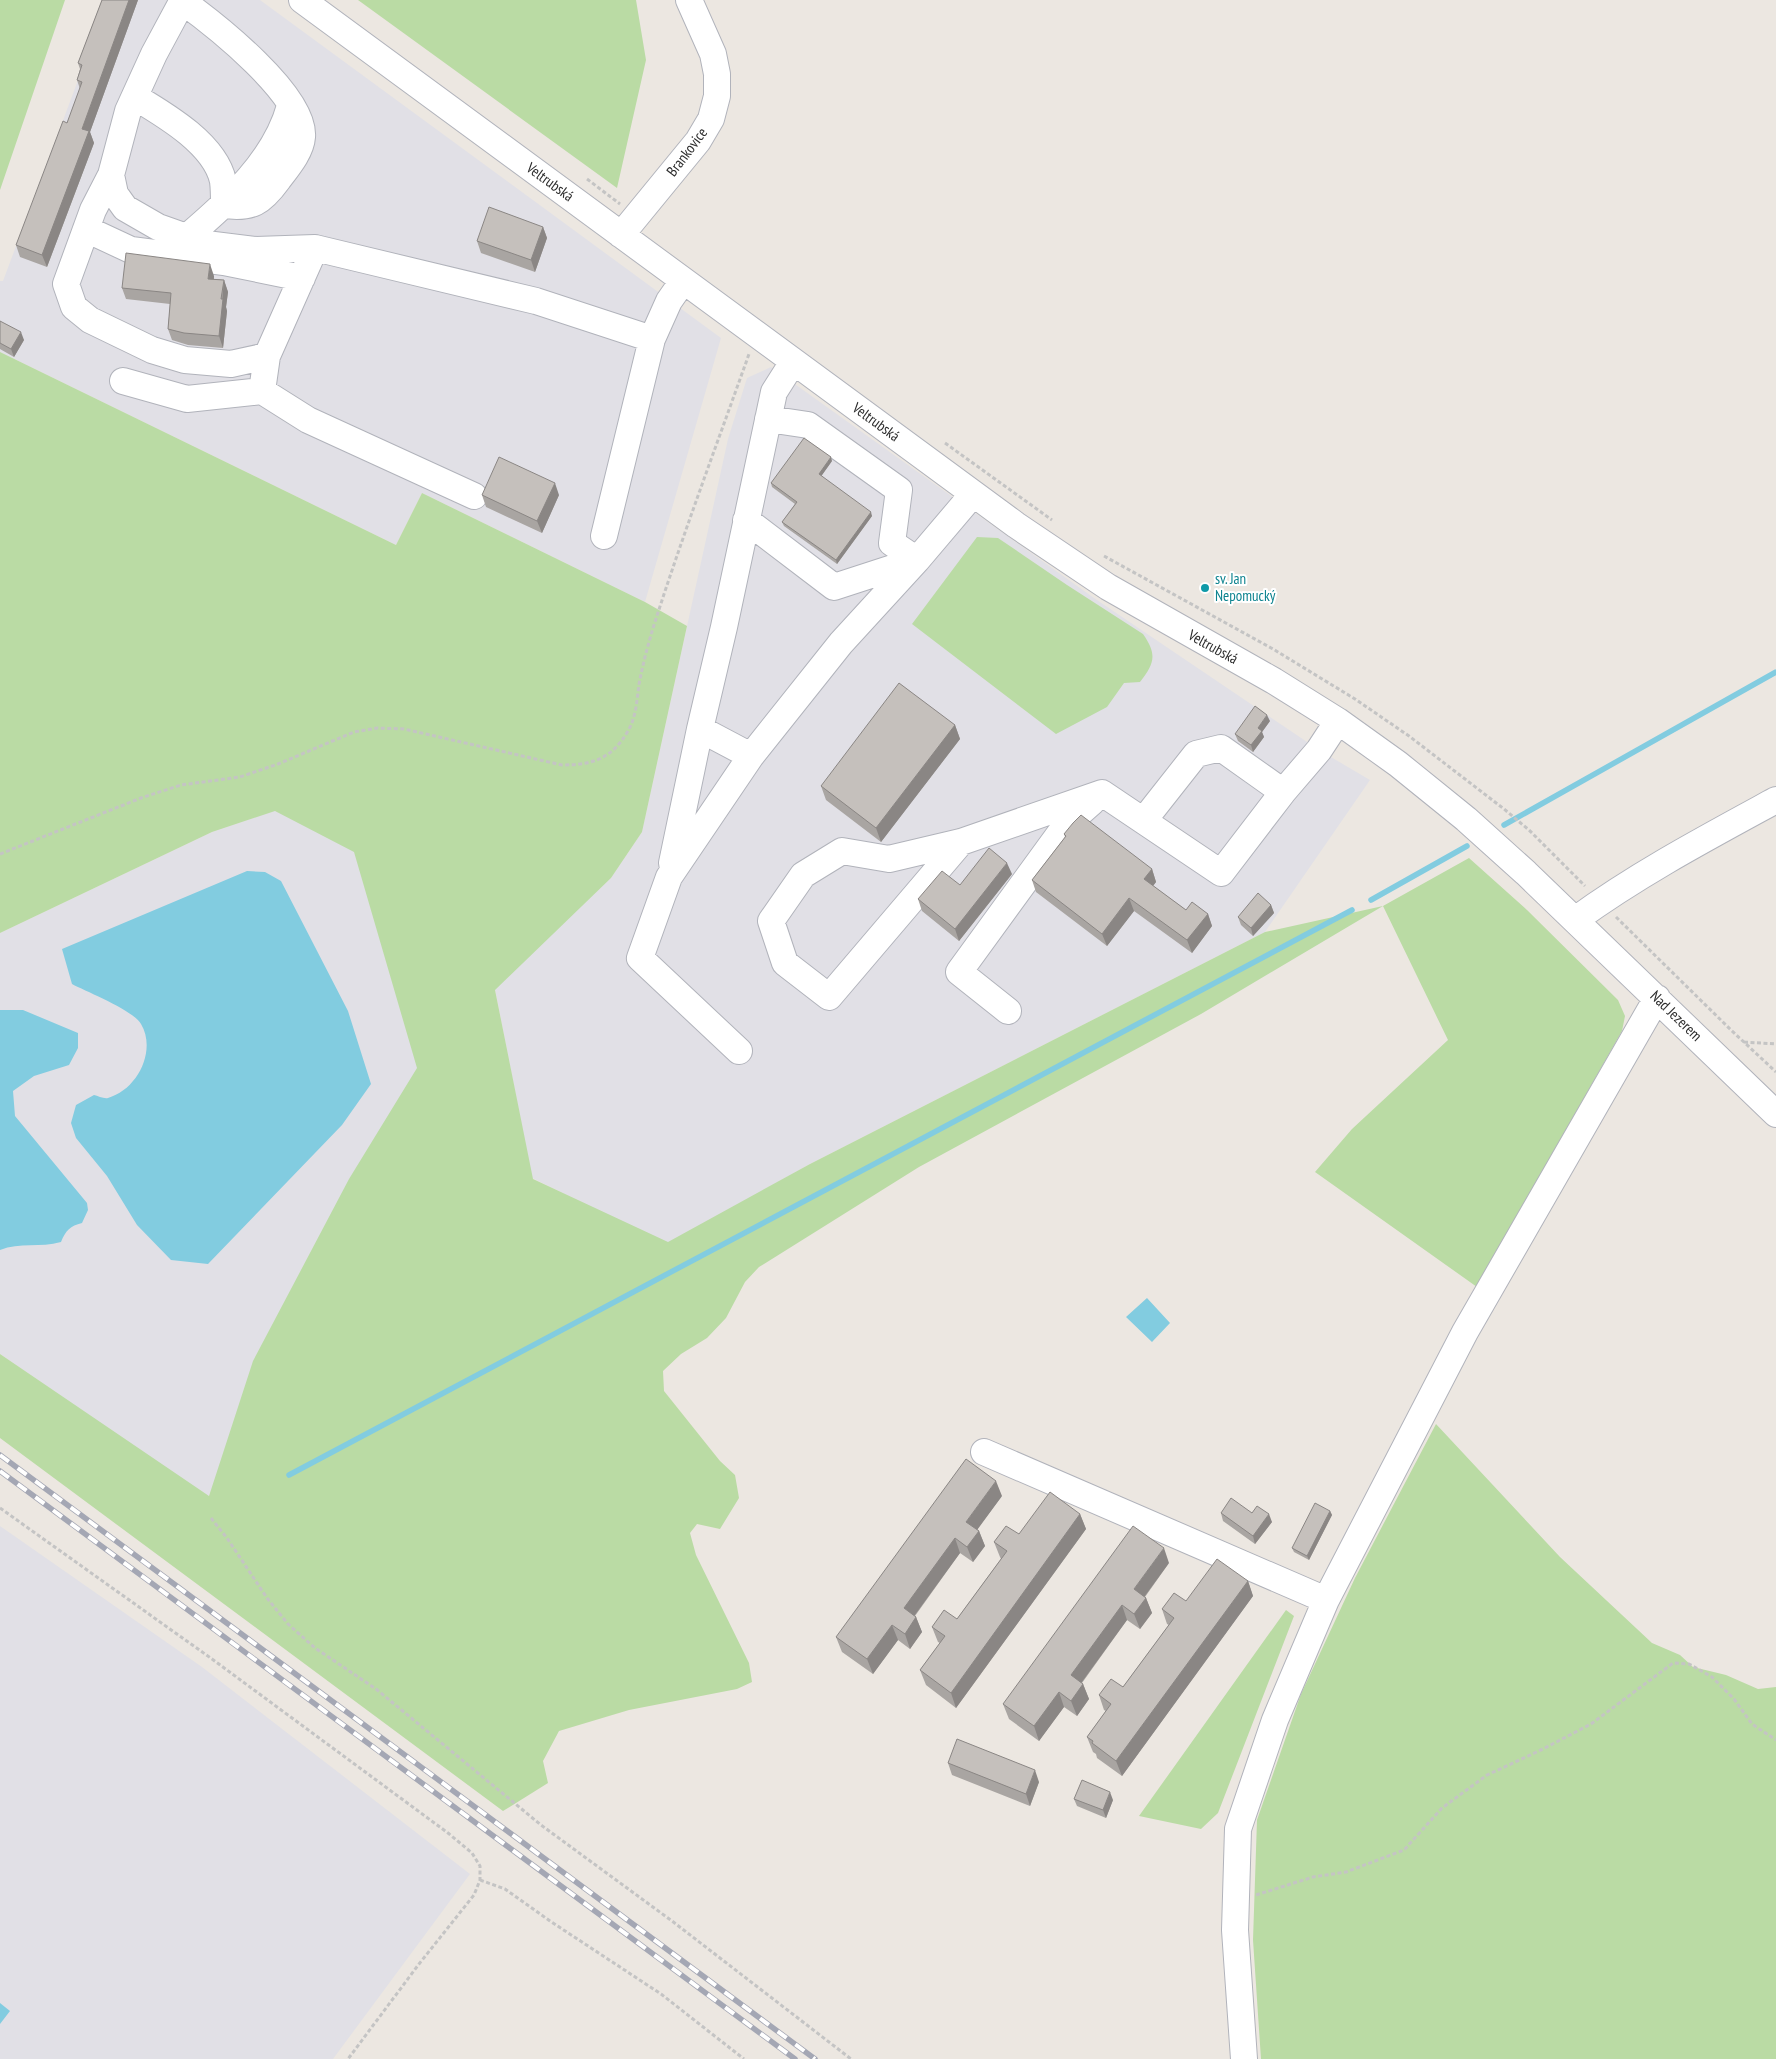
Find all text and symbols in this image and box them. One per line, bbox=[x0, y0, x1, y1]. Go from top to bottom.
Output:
street label: Brankovice bbox=[662, 124, 711, 180]
street label: Veltrubská bbox=[522, 157, 578, 205]
street label: Veltrubská bbox=[848, 397, 904, 445]
place label: sv. Jan Nepomucký bbox=[1215, 569, 1276, 605]
marker: sv. Jan Nepomucký bbox=[1199, 582, 1211, 594]
street label: Veltrubská bbox=[1184, 625, 1241, 668]
street label: Nad Jezerem bbox=[1646, 986, 1706, 1045]

